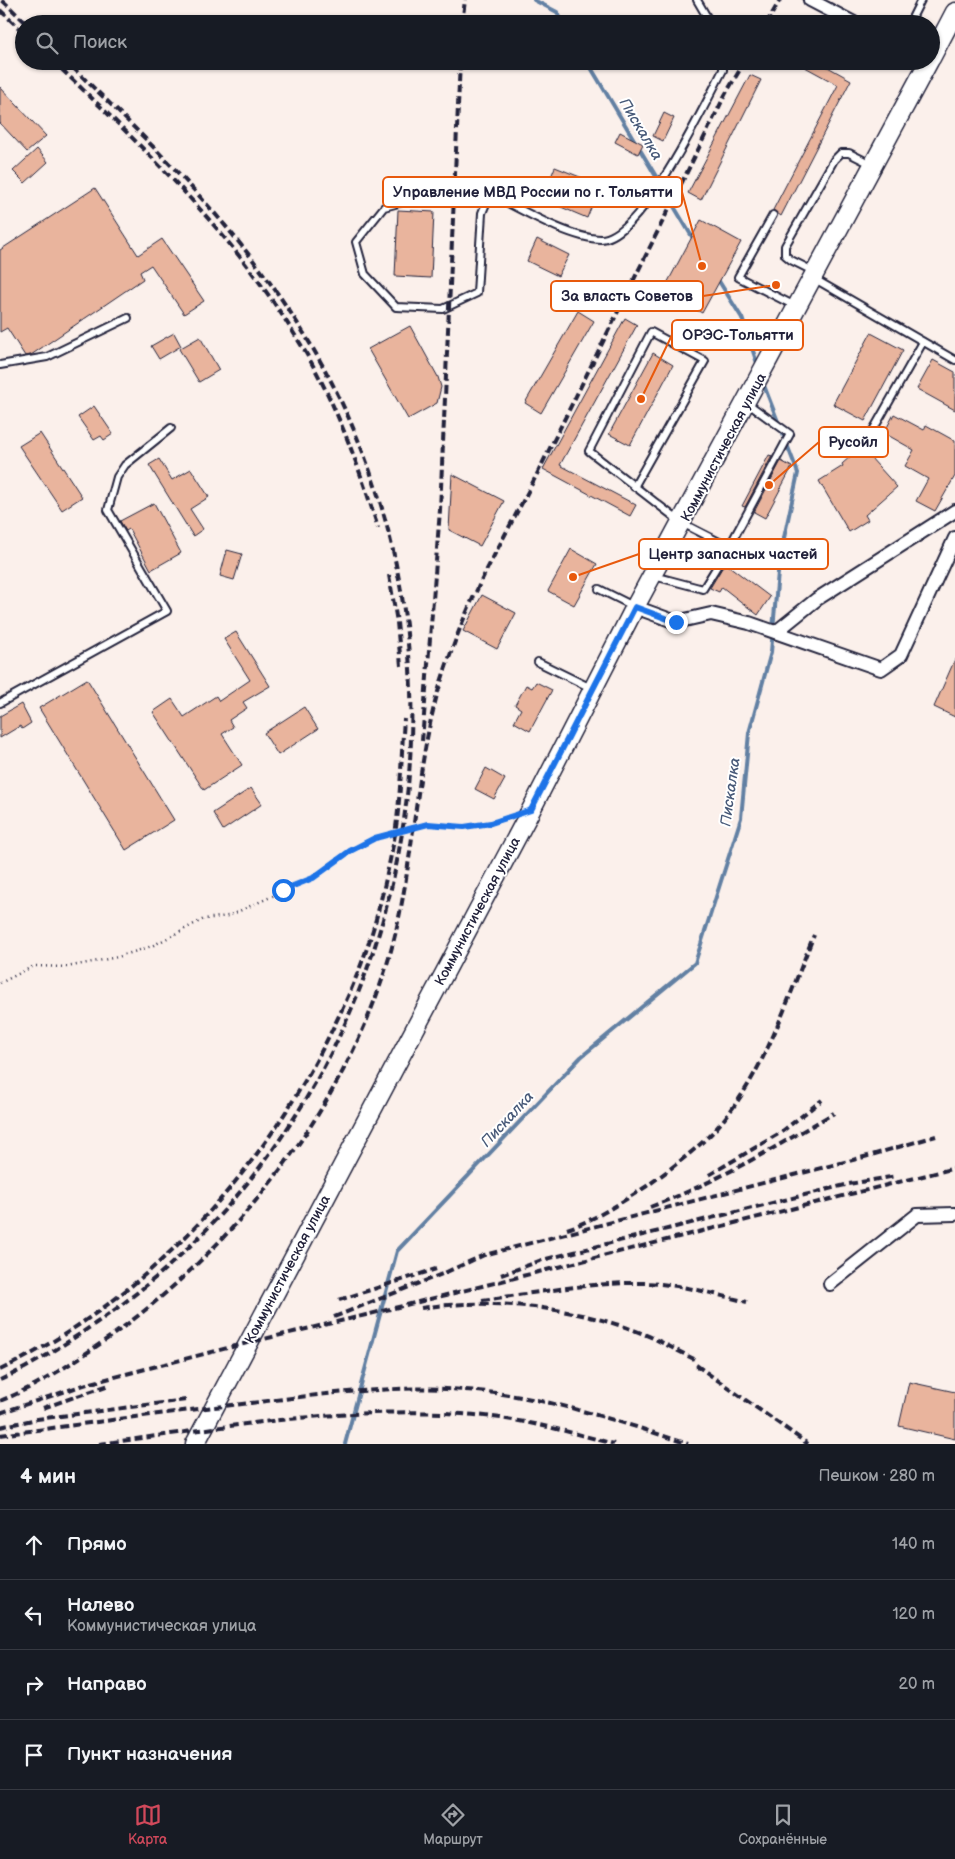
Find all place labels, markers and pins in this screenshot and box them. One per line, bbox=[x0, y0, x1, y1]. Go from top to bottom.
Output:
callout: Управление МВД России по г. Тольятти bbox=[383, 177, 682, 207]
callout: За власть Советов bbox=[551, 281, 703, 311]
callout: ОРЭС-Тольятти bbox=[672, 320, 803, 350]
callout: Русойл bbox=[819, 427, 888, 457]
callout: Центр запасных частей bbox=[639, 539, 828, 569]

